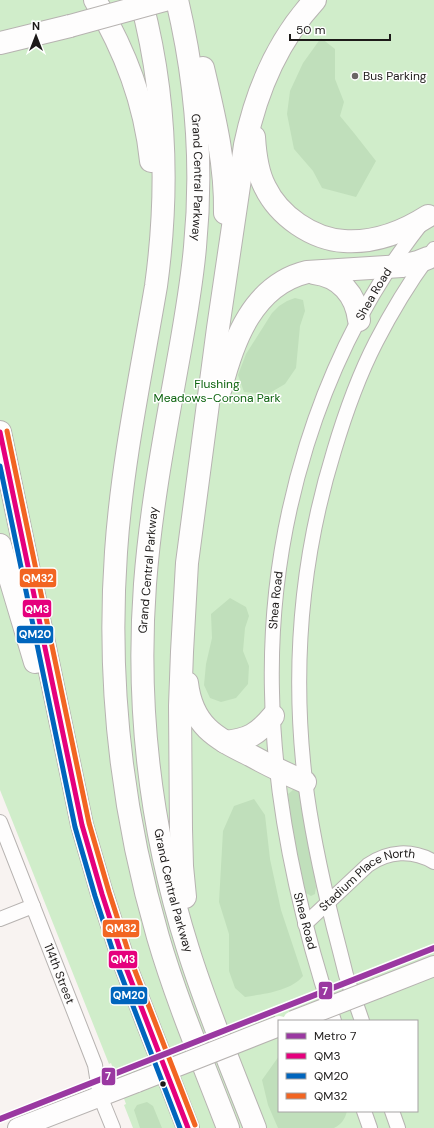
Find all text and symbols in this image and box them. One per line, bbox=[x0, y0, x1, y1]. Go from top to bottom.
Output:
north arrow bbox=[16, 16, 56, 56]
scale bar bbox=[290, 16, 390, 42]
text: N bbox=[32, 19, 40, 33]
text: 50 m bbox=[296, 22, 325, 38]
place label: Bus Parking bbox=[363, 68, 427, 84]
marker: Bus Parking bbox=[350, 71, 360, 81]
street label: Grand Central Parkway bbox=[187, 113, 206, 242]
street label: Shea Road bbox=[352, 265, 395, 323]
park label: Flushing Meadows-Corona Park bbox=[154, 376, 280, 406]
street label: Grand Central Parkway bbox=[134, 506, 162, 634]
line badge: QM32 bbox=[19, 568, 57, 588]
street label: Shea Road bbox=[265, 570, 287, 630]
text: QM32 bbox=[22, 571, 54, 585]
line badge: QM3 bbox=[22, 599, 52, 618]
text: QM3 bbox=[24, 602, 50, 616]
line badge: QM20 bbox=[16, 625, 54, 644]
text: QM20 bbox=[19, 627, 51, 641]
street label: Grand Central Parkway bbox=[150, 827, 197, 955]
street label: Stadium Place North bbox=[316, 845, 416, 915]
street label: Shea Road bbox=[290, 891, 320, 951]
line badge: QM32 bbox=[102, 919, 140, 938]
text: QM32 bbox=[105, 921, 137, 935]
street label: 114th Street bbox=[40, 941, 79, 1007]
line badge: QM3 bbox=[108, 950, 138, 969]
text: QM3 bbox=[110, 952, 136, 966]
line badge: 7 bbox=[318, 981, 333, 1000]
text: 7 bbox=[322, 984, 328, 998]
line badge: QM20 bbox=[110, 986, 148, 1005]
text: QM20 bbox=[113, 988, 145, 1002]
legend bbox=[278, 1020, 418, 1112]
text: Metro 7 bbox=[314, 1028, 356, 1044]
text: QM3 bbox=[314, 1048, 340, 1064]
line badge: 7 bbox=[101, 1067, 116, 1086]
text: QM20 bbox=[314, 1068, 348, 1084]
text: 7 bbox=[105, 1069, 111, 1083]
unlabelled marker bbox=[158, 1079, 168, 1089]
text: QM32 bbox=[314, 1088, 347, 1104]

